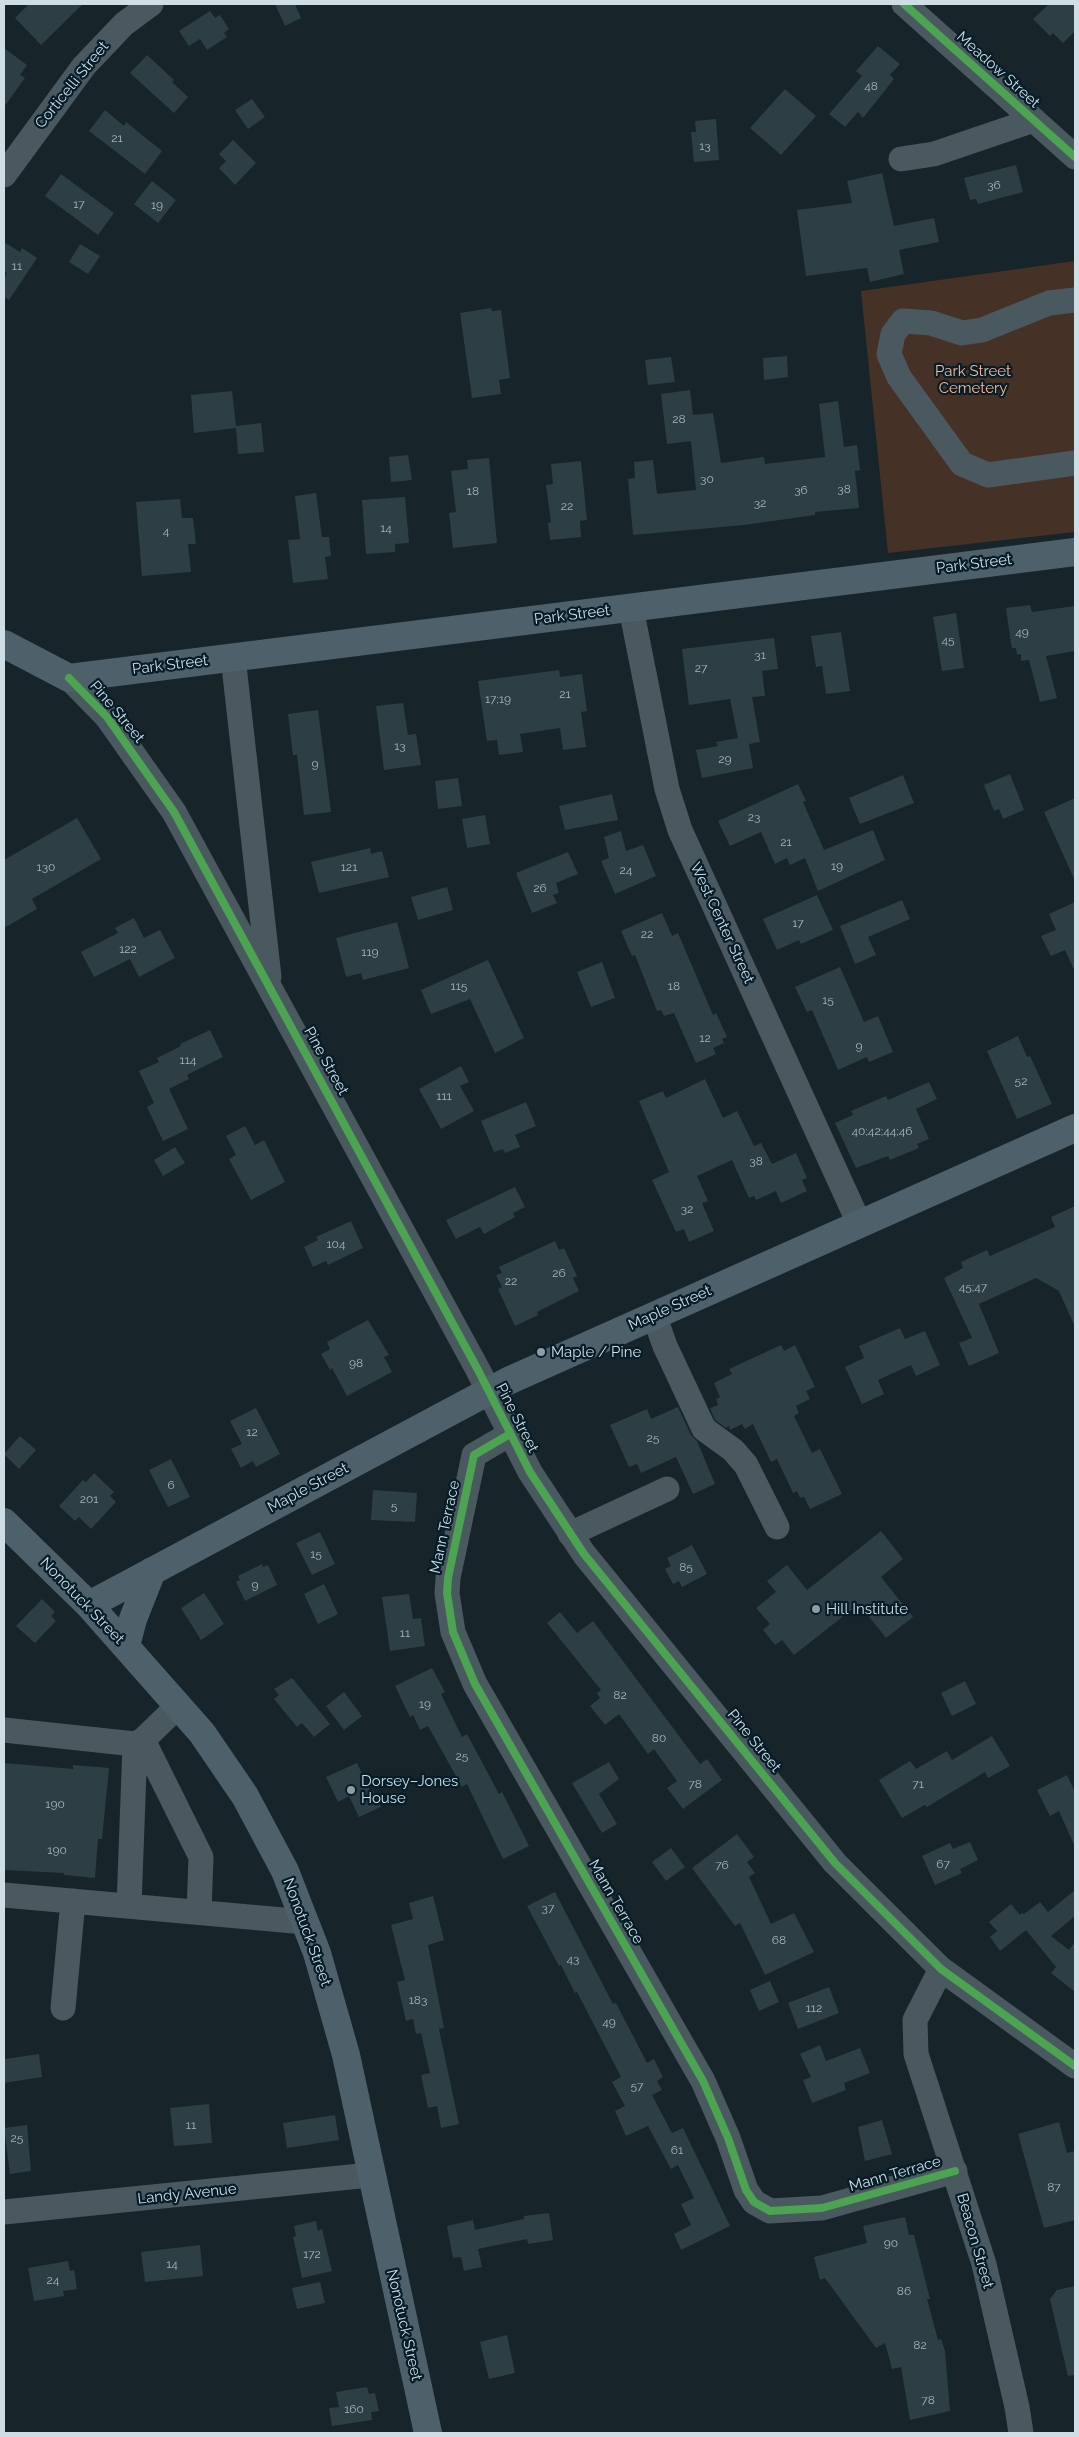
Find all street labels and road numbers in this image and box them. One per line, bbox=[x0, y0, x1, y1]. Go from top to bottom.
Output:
street label: Meadow Street bbox=[953, 28, 1043, 112]
street label: Corticelli Street bbox=[31, 38, 113, 132]
street label: Park Street bbox=[935, 550, 1013, 578]
street label: Park Street bbox=[533, 601, 611, 629]
street label: Park Street bbox=[131, 651, 209, 679]
street label: Pine Street bbox=[86, 677, 148, 747]
street label: West Center Street bbox=[686, 860, 758, 986]
street label: Pine Street bbox=[300, 1024, 352, 1098]
street label: Maple Street bbox=[626, 1282, 714, 1334]
street label: Pine Street bbox=[492, 1380, 542, 1456]
street label: Maple Street bbox=[265, 1459, 351, 1517]
street label: Mann Terrace bbox=[426, 1479, 464, 1575]
street label: Nonotuck Street bbox=[36, 1554, 128, 1648]
street label: Pine Street bbox=[723, 1706, 785, 1776]
street label: Mann Terrace bbox=[585, 1857, 647, 1947]
street label: Nonotuck Street bbox=[279, 1876, 335, 1988]
street label: Mann Terrace bbox=[847, 2152, 943, 2196]
street label: Landy Avenue bbox=[137, 2180, 237, 2208]
street label: Beacon Street bbox=[953, 2191, 997, 2291]
street label: Nonotuck Street bbox=[382, 2268, 426, 2382]

